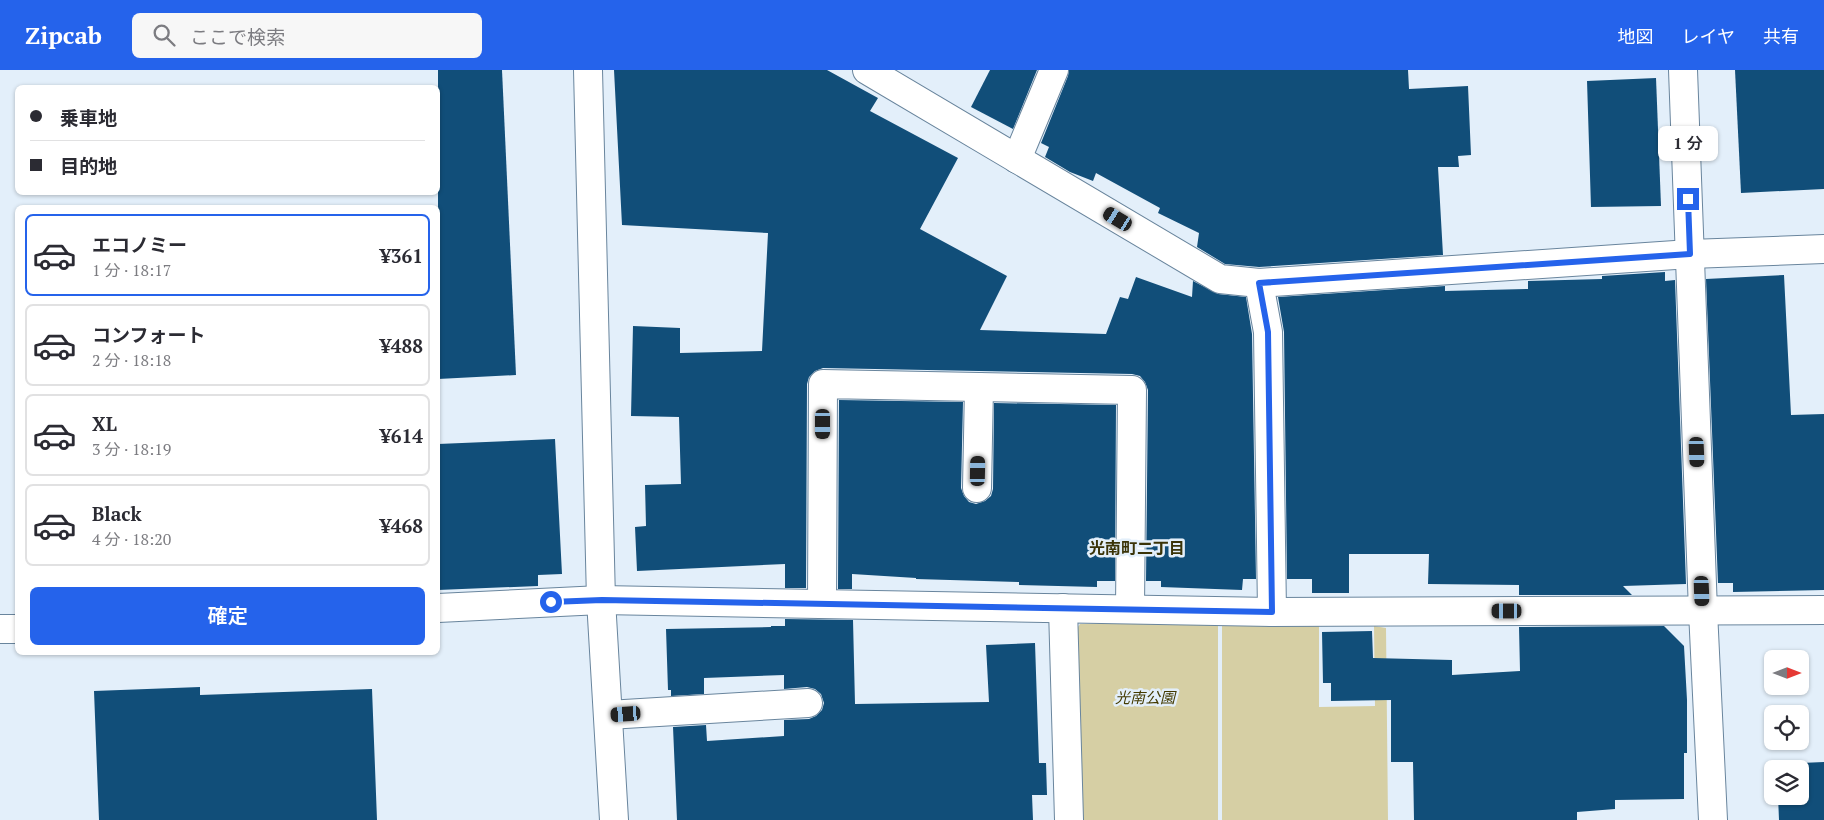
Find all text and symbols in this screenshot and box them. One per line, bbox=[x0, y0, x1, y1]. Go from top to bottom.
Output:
search box bbox=[132, 13, 482, 58]
text: Zipcab bbox=[25, 19, 102, 51]
icon: search bbox=[150, 21, 178, 49]
text: ここで検索 bbox=[190, 24, 285, 49]
text: 地図 bbox=[1618, 24, 1654, 48]
text: レイヤ bbox=[1682, 24, 1735, 48]
text: 共有 bbox=[1763, 24, 1799, 48]
text: 乗車地 bbox=[60, 105, 117, 130]
callout: 1 分 bbox=[1658, 126, 1718, 162]
text: 1 分 bbox=[1673, 132, 1703, 154]
text: 目的地 bbox=[60, 153, 117, 178]
route end bbox=[1677, 188, 1699, 210]
car bbox=[1101, 205, 1134, 233]
text: エコノミー bbox=[92, 232, 187, 257]
icon: car bbox=[32, 233, 77, 278]
text: ¥361 bbox=[380, 243, 423, 268]
text: 1 分 · 18:17 bbox=[92, 259, 171, 281]
text: コンフォート bbox=[92, 322, 205, 347]
icon: car bbox=[32, 323, 77, 368]
text: ¥488 bbox=[380, 333, 423, 358]
text: 2 分 · 18:18 bbox=[92, 349, 171, 371]
car bbox=[815, 409, 830, 439]
text: XL bbox=[92, 411, 117, 436]
icon: car bbox=[32, 413, 77, 458]
text: ¥614 bbox=[380, 423, 423, 448]
car bbox=[1688, 437, 1705, 467]
text: 3 分 · 18:19 bbox=[92, 438, 171, 460]
car bbox=[970, 456, 985, 486]
text: Black bbox=[92, 501, 142, 526]
icon: car bbox=[32, 503, 77, 548]
text: ¥468 bbox=[380, 513, 423, 538]
text: 4 分 · 18:20 bbox=[92, 528, 171, 550]
district label: 光南町二丁目 bbox=[1089, 537, 1185, 559]
car bbox=[1693, 576, 1710, 606]
button: 確定 bbox=[30, 587, 425, 645]
route start bbox=[540, 591, 562, 613]
car bbox=[1492, 604, 1522, 619]
north arrow bbox=[1764, 650, 1809, 695]
map controls bbox=[1764, 650, 1809, 805]
park label: 光南公園 bbox=[1115, 687, 1177, 707]
car bbox=[610, 705, 641, 723]
button: locate bbox=[1764, 705, 1809, 750]
button: layers bbox=[1764, 760, 1809, 805]

